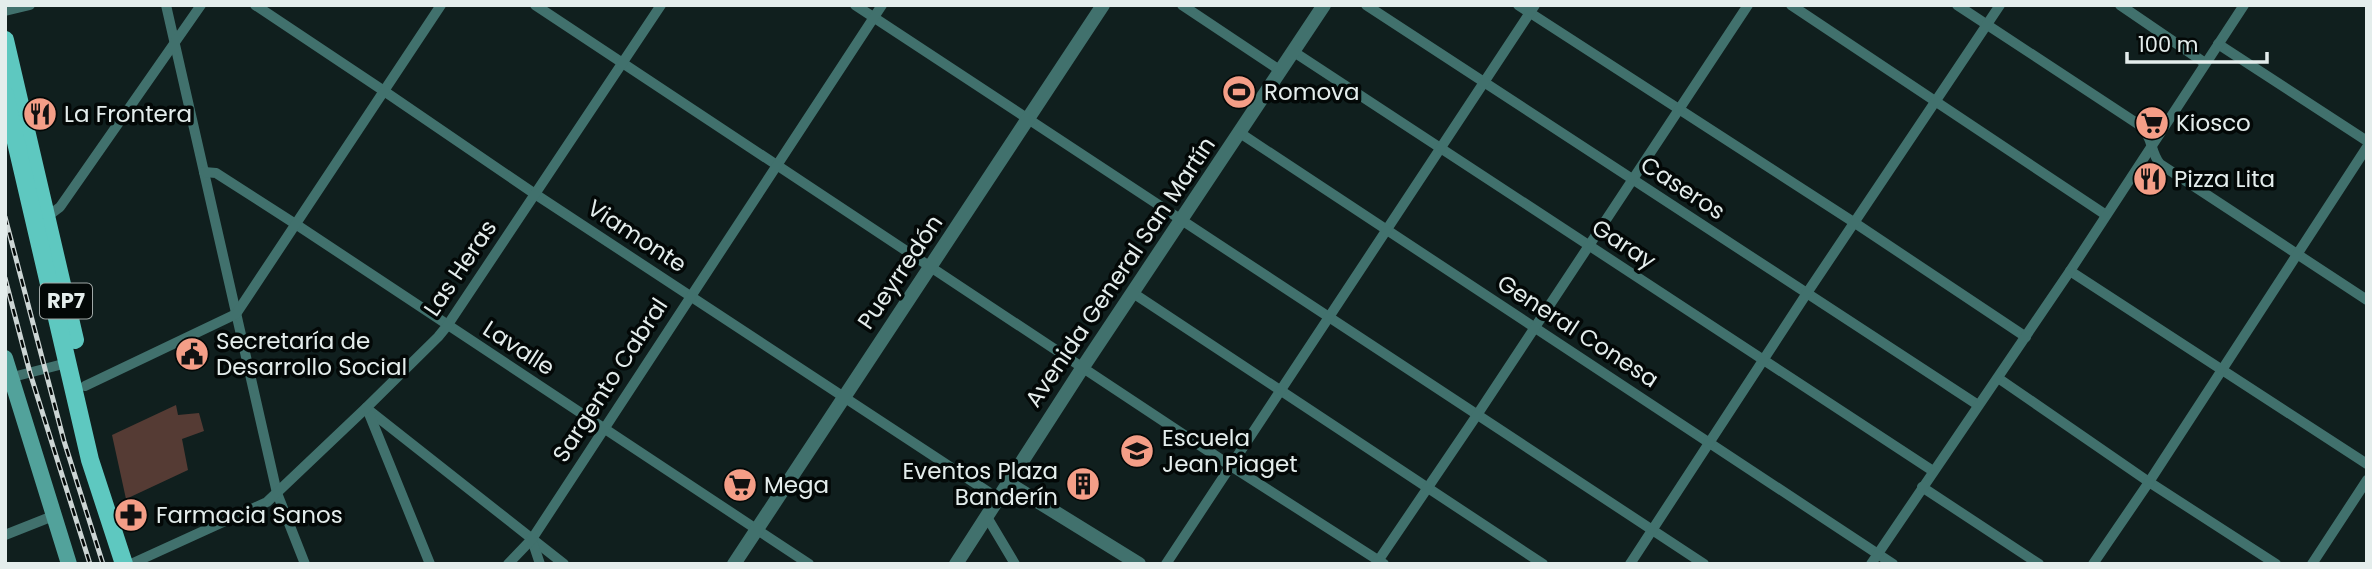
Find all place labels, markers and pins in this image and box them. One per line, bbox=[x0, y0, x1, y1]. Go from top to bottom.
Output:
sports icon: Romova bbox=[1220, 73, 1258, 111]
place label: Romova bbox=[1264, 76, 1360, 108]
restaurant icon: La Frontera bbox=[21, 95, 59, 133]
place label: La Frontera bbox=[64, 98, 192, 130]
supermarket icon: Kiosco bbox=[2133, 104, 2171, 142]
place label: Kiosco bbox=[2176, 107, 2251, 139]
restaurant icon: Pizza Lita bbox=[2131, 160, 2169, 198]
place label: Pizza Lita bbox=[2174, 163, 2275, 195]
place label: Secretaría de Desarrollo Social bbox=[216, 325, 407, 383]
public building icon: Secretaría de Desarrollo Social bbox=[173, 335, 211, 373]
place label: Escuela Jean Piaget bbox=[1162, 422, 1298, 480]
school or university icon: Escuela Jean Piaget bbox=[1118, 432, 1156, 470]
place label: Eventos Plaza Banderín bbox=[903, 455, 1058, 513]
building icon: Eventos Plaza Banderín bbox=[1064, 465, 1102, 503]
supermarket icon: Mega bbox=[721, 466, 759, 504]
place label: Mega bbox=[764, 469, 829, 501]
pharmacy icon: Farmacia Sanos bbox=[112, 496, 150, 534]
place label: Farmacia Sanos bbox=[156, 499, 343, 531]

